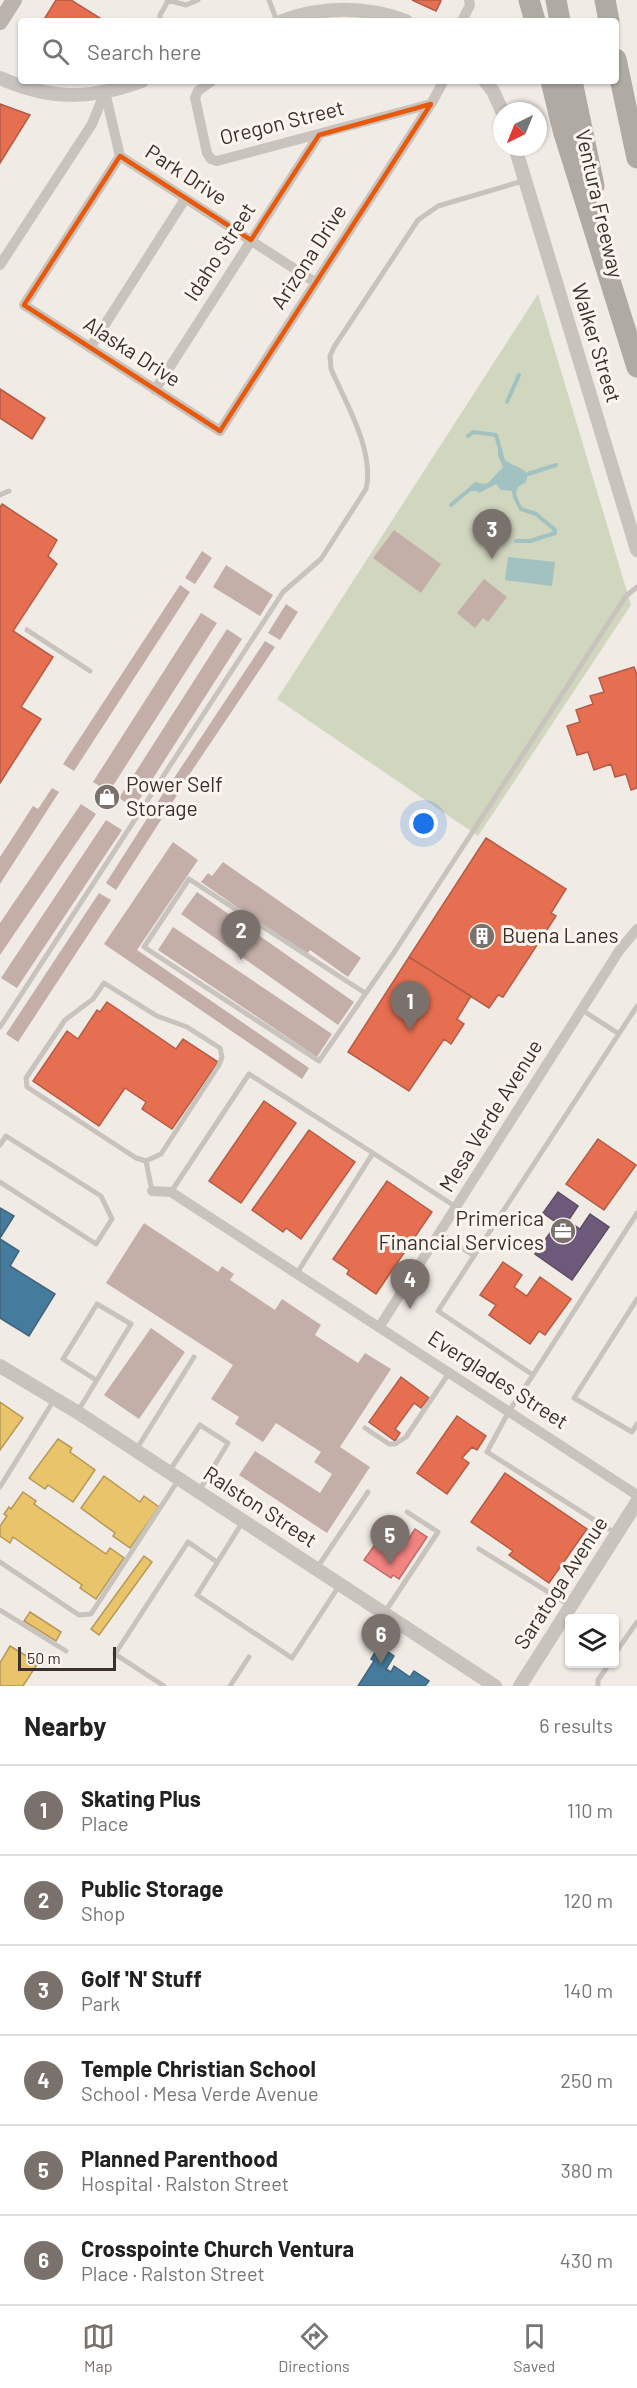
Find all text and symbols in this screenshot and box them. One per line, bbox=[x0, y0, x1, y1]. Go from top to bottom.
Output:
search box bbox=[18, 18, 619, 84]
icon: search bbox=[39, 35, 72, 68]
text: Search here bbox=[87, 38, 201, 64]
street label: Oregon Street bbox=[217, 94, 346, 149]
north arrow bbox=[493, 102, 547, 156]
street label: Ventura Freeway bbox=[571, 127, 630, 281]
street label: Park Drive bbox=[141, 138, 232, 209]
street label: Idaho Street bbox=[178, 197, 260, 305]
street label: Arizona Drive bbox=[265, 199, 351, 313]
street label: Walker Street bbox=[567, 280, 627, 405]
street label: Alaska Drive bbox=[80, 310, 186, 391]
pin: 3 bbox=[472, 510, 512, 559]
place label: Power Self Storage bbox=[126, 771, 223, 820]
shop icon: Power Self Storage bbox=[92, 782, 122, 812]
your location bbox=[409, 809, 438, 838]
pin: 2 bbox=[222, 910, 260, 960]
building icon: Buena Lanes bbox=[467, 921, 497, 951]
place label: Buena Lanes bbox=[502, 922, 619, 947]
pin: 1 bbox=[390, 982, 430, 1031]
street label: Mesa Verde Avenue bbox=[433, 1034, 547, 1196]
place label: Primerica Financial Services bbox=[378, 1205, 544, 1254]
office icon: Primerica Financial Services bbox=[548, 1216, 578, 1246]
pin: 4 bbox=[390, 1260, 430, 1309]
street label: Everglades Street bbox=[424, 1324, 573, 1433]
street label: Ralston Street bbox=[199, 1460, 322, 1552]
street label: Saratoga Avenue bbox=[508, 1511, 612, 1653]
pin: 5 bbox=[370, 1516, 410, 1565]
pin: 6 bbox=[362, 1614, 400, 1664]
map controls bbox=[565, 1614, 619, 1668]
button: layers bbox=[565, 1614, 619, 1668]
scale bar bbox=[18, 1644, 116, 1672]
text: 50 m bbox=[27, 1648, 61, 1667]
text: Nearby bbox=[24, 1710, 106, 1741]
text: 6 results bbox=[539, 1713, 613, 1737]
text: Skating Plus bbox=[81, 1785, 201, 1811]
text: 1 bbox=[40, 1798, 47, 1822]
text: 110 m bbox=[567, 1798, 613, 1822]
text: Place bbox=[81, 1811, 129, 1835]
text: Public Storage bbox=[81, 1875, 223, 1901]
text: 2 bbox=[38, 1888, 49, 1912]
text: 120 m bbox=[563, 1888, 613, 1912]
text: Shop bbox=[81, 1901, 125, 1925]
text: Golf 'N' Stuff bbox=[81, 1965, 202, 1991]
text: 3 bbox=[38, 1978, 49, 2002]
text: 140 m bbox=[563, 1978, 613, 2002]
text: Park bbox=[81, 1991, 120, 2015]
text: Temple Christian School bbox=[81, 2055, 316, 2081]
text: 4 bbox=[37, 2068, 50, 2092]
text: 250 m bbox=[560, 2068, 613, 2092]
text: School · Mesa Verde Avenue bbox=[81, 2081, 319, 2105]
text: Planned Parenthood bbox=[81, 2145, 278, 2171]
text: 5 bbox=[38, 2158, 49, 2182]
text: 380 m bbox=[560, 2158, 613, 2182]
text: Hospital · Ralston Street bbox=[81, 2171, 289, 2195]
text: Crosspointe Church Ventura bbox=[81, 2235, 354, 2261]
text: 6 bbox=[38, 2248, 49, 2272]
text: 430 m bbox=[560, 2248, 613, 2272]
text: Place · Ralston Street bbox=[81, 2261, 265, 2285]
tab: Map bbox=[82, 2320, 115, 2375]
tab: Directions bbox=[278, 2320, 350, 2375]
tab: Saved bbox=[513, 2320, 555, 2375]

